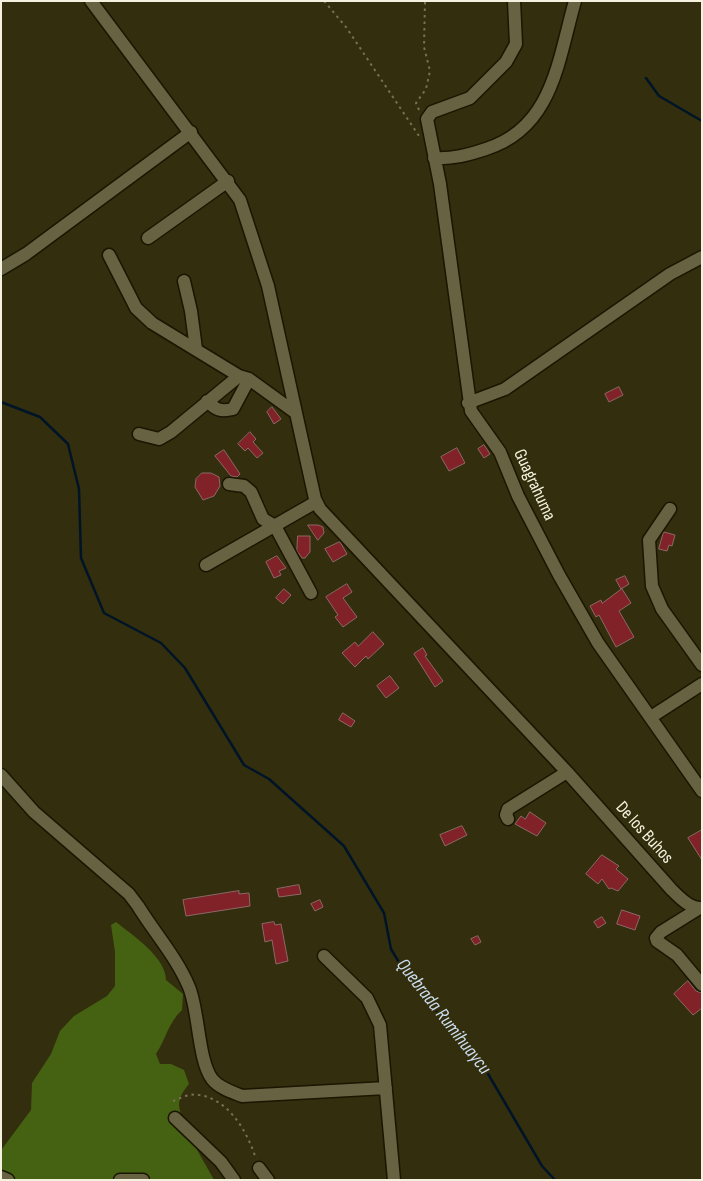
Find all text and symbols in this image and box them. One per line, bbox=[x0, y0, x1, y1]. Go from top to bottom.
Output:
street label: Guagrahuma bbox=[508, 446, 560, 524]
street label: De los Buhos bbox=[610, 797, 678, 869]
water label: Quebrada Rumihuaycu bbox=[391, 955, 495, 1079]

